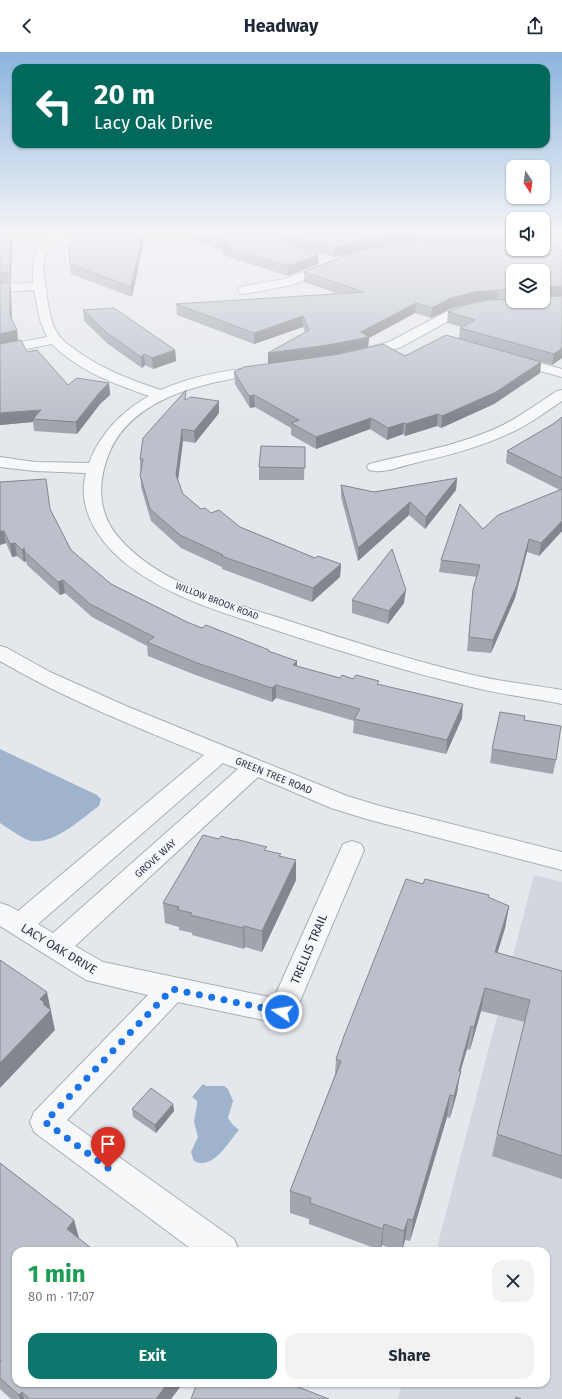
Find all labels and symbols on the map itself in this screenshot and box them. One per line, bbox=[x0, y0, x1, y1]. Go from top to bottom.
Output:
north arrow bbox=[506, 160, 550, 204]
street label: WILLOW BROOK ROAD bbox=[174, 581, 260, 622]
street label: GREEN TREE ROAD bbox=[233, 755, 314, 797]
street label: GROVE WAY bbox=[132, 837, 179, 881]
street label: TRELLIS TRAIL bbox=[288, 912, 330, 986]
street label: LACY OAK DRIVE bbox=[19, 921, 99, 977]
position arrow bbox=[261, 991, 303, 1033]
pin bbox=[91, 1127, 125, 1168]

